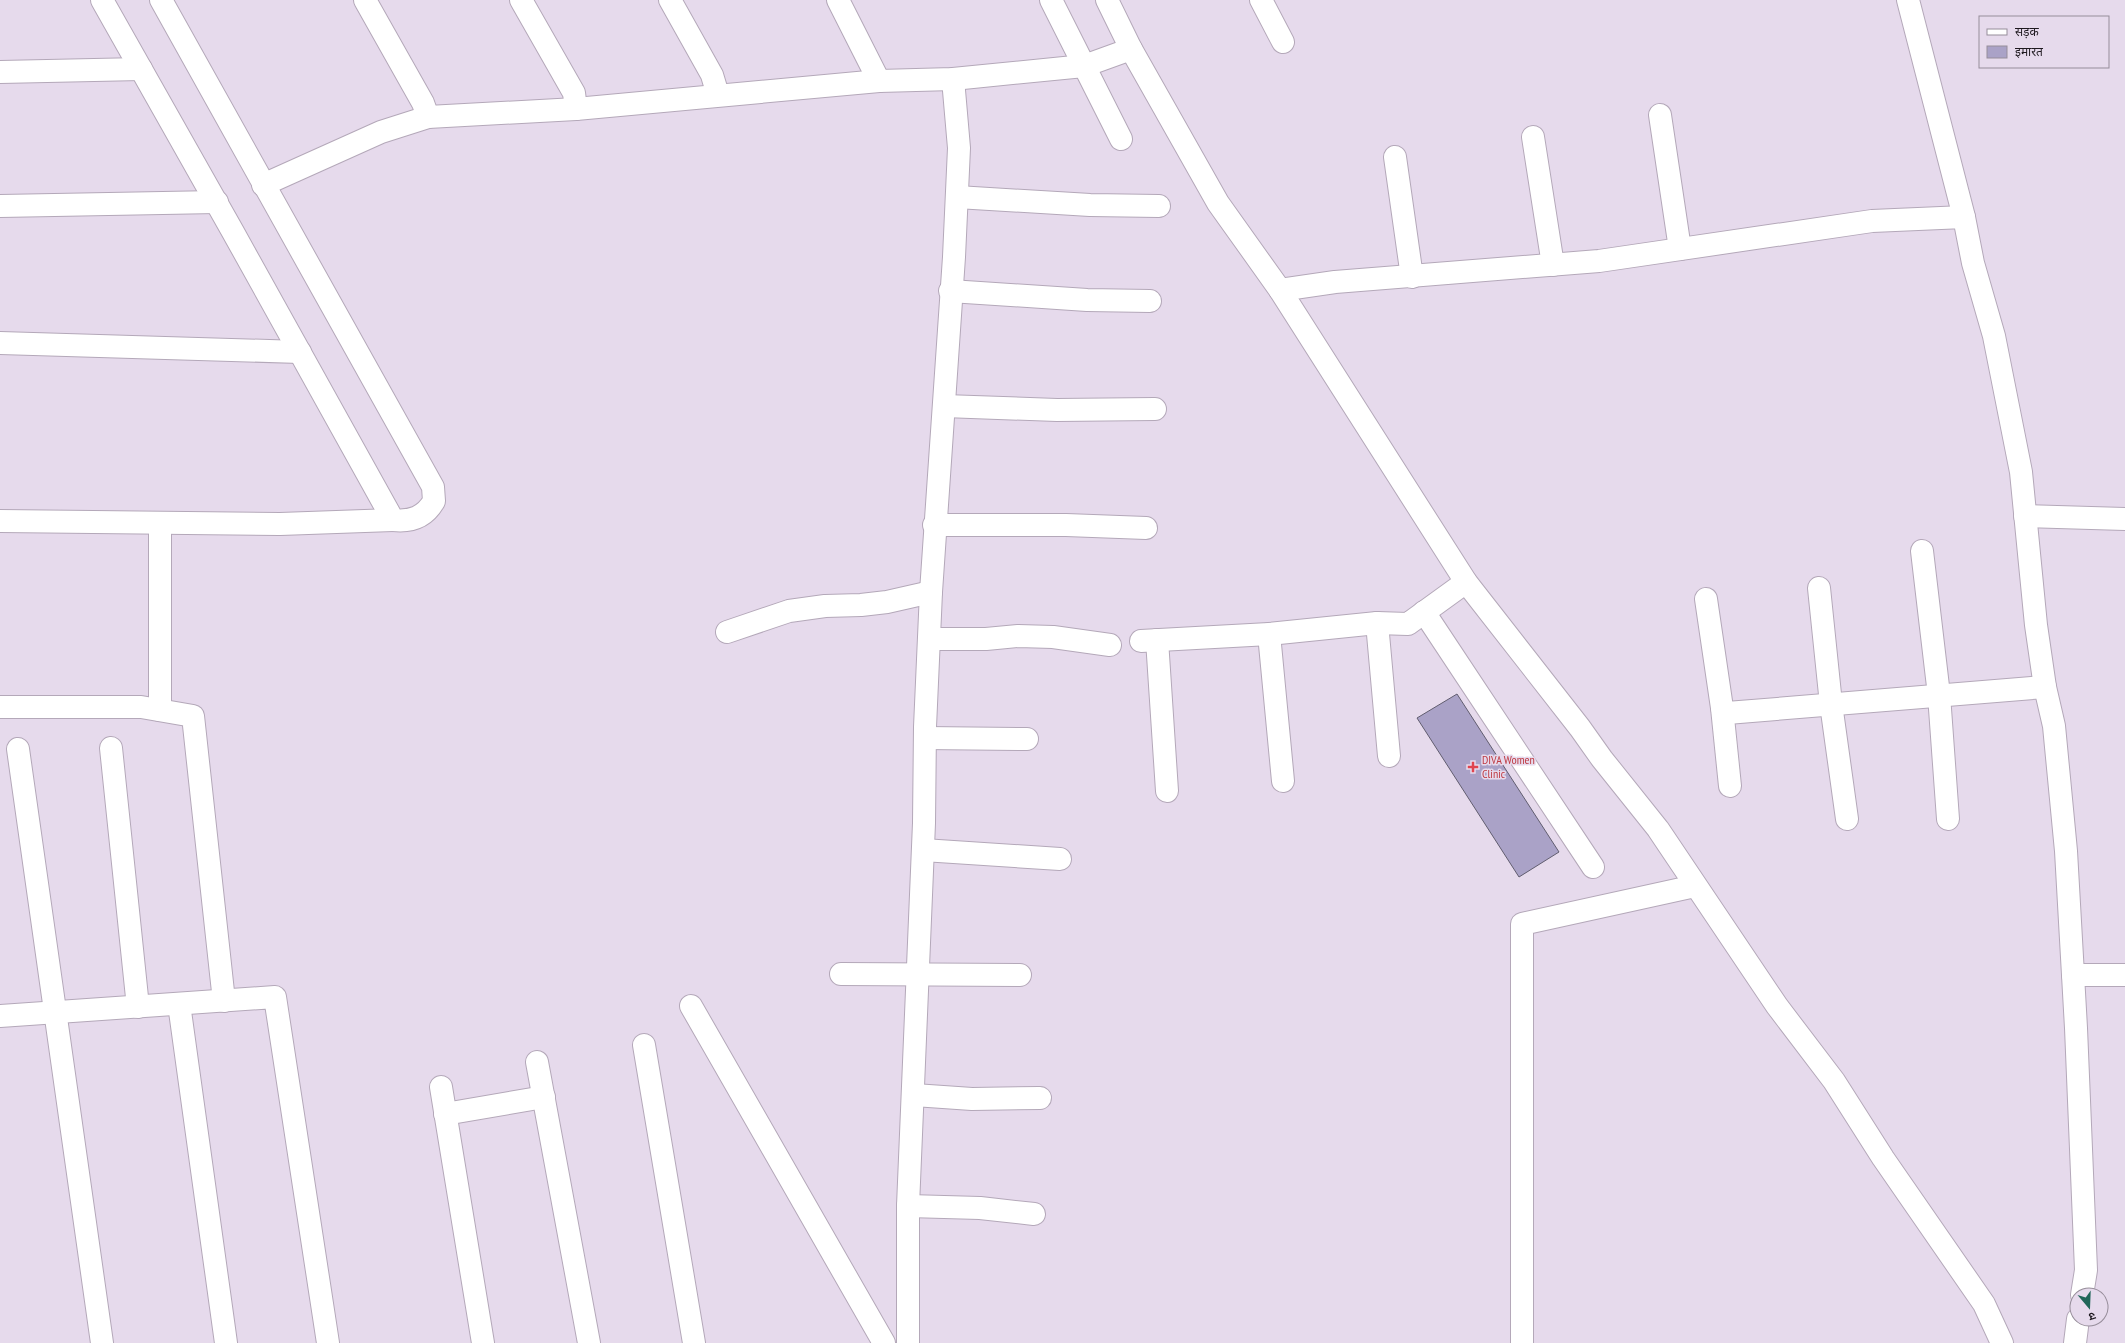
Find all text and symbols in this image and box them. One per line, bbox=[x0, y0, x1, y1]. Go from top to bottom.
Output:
legend bbox=[1979, 16, 2109, 68]
text: सड़क bbox=[2015, 24, 2040, 39]
text: इमारत bbox=[2015, 44, 2044, 59]
place label: DIVA Women Clinic bbox=[1482, 752, 1535, 781]
marker: DIVA Women Clinic bbox=[1467, 761, 1479, 773]
north arrow bbox=[2069, 1287, 2109, 1327]
text: उ bbox=[2086, 1309, 2098, 1324]

